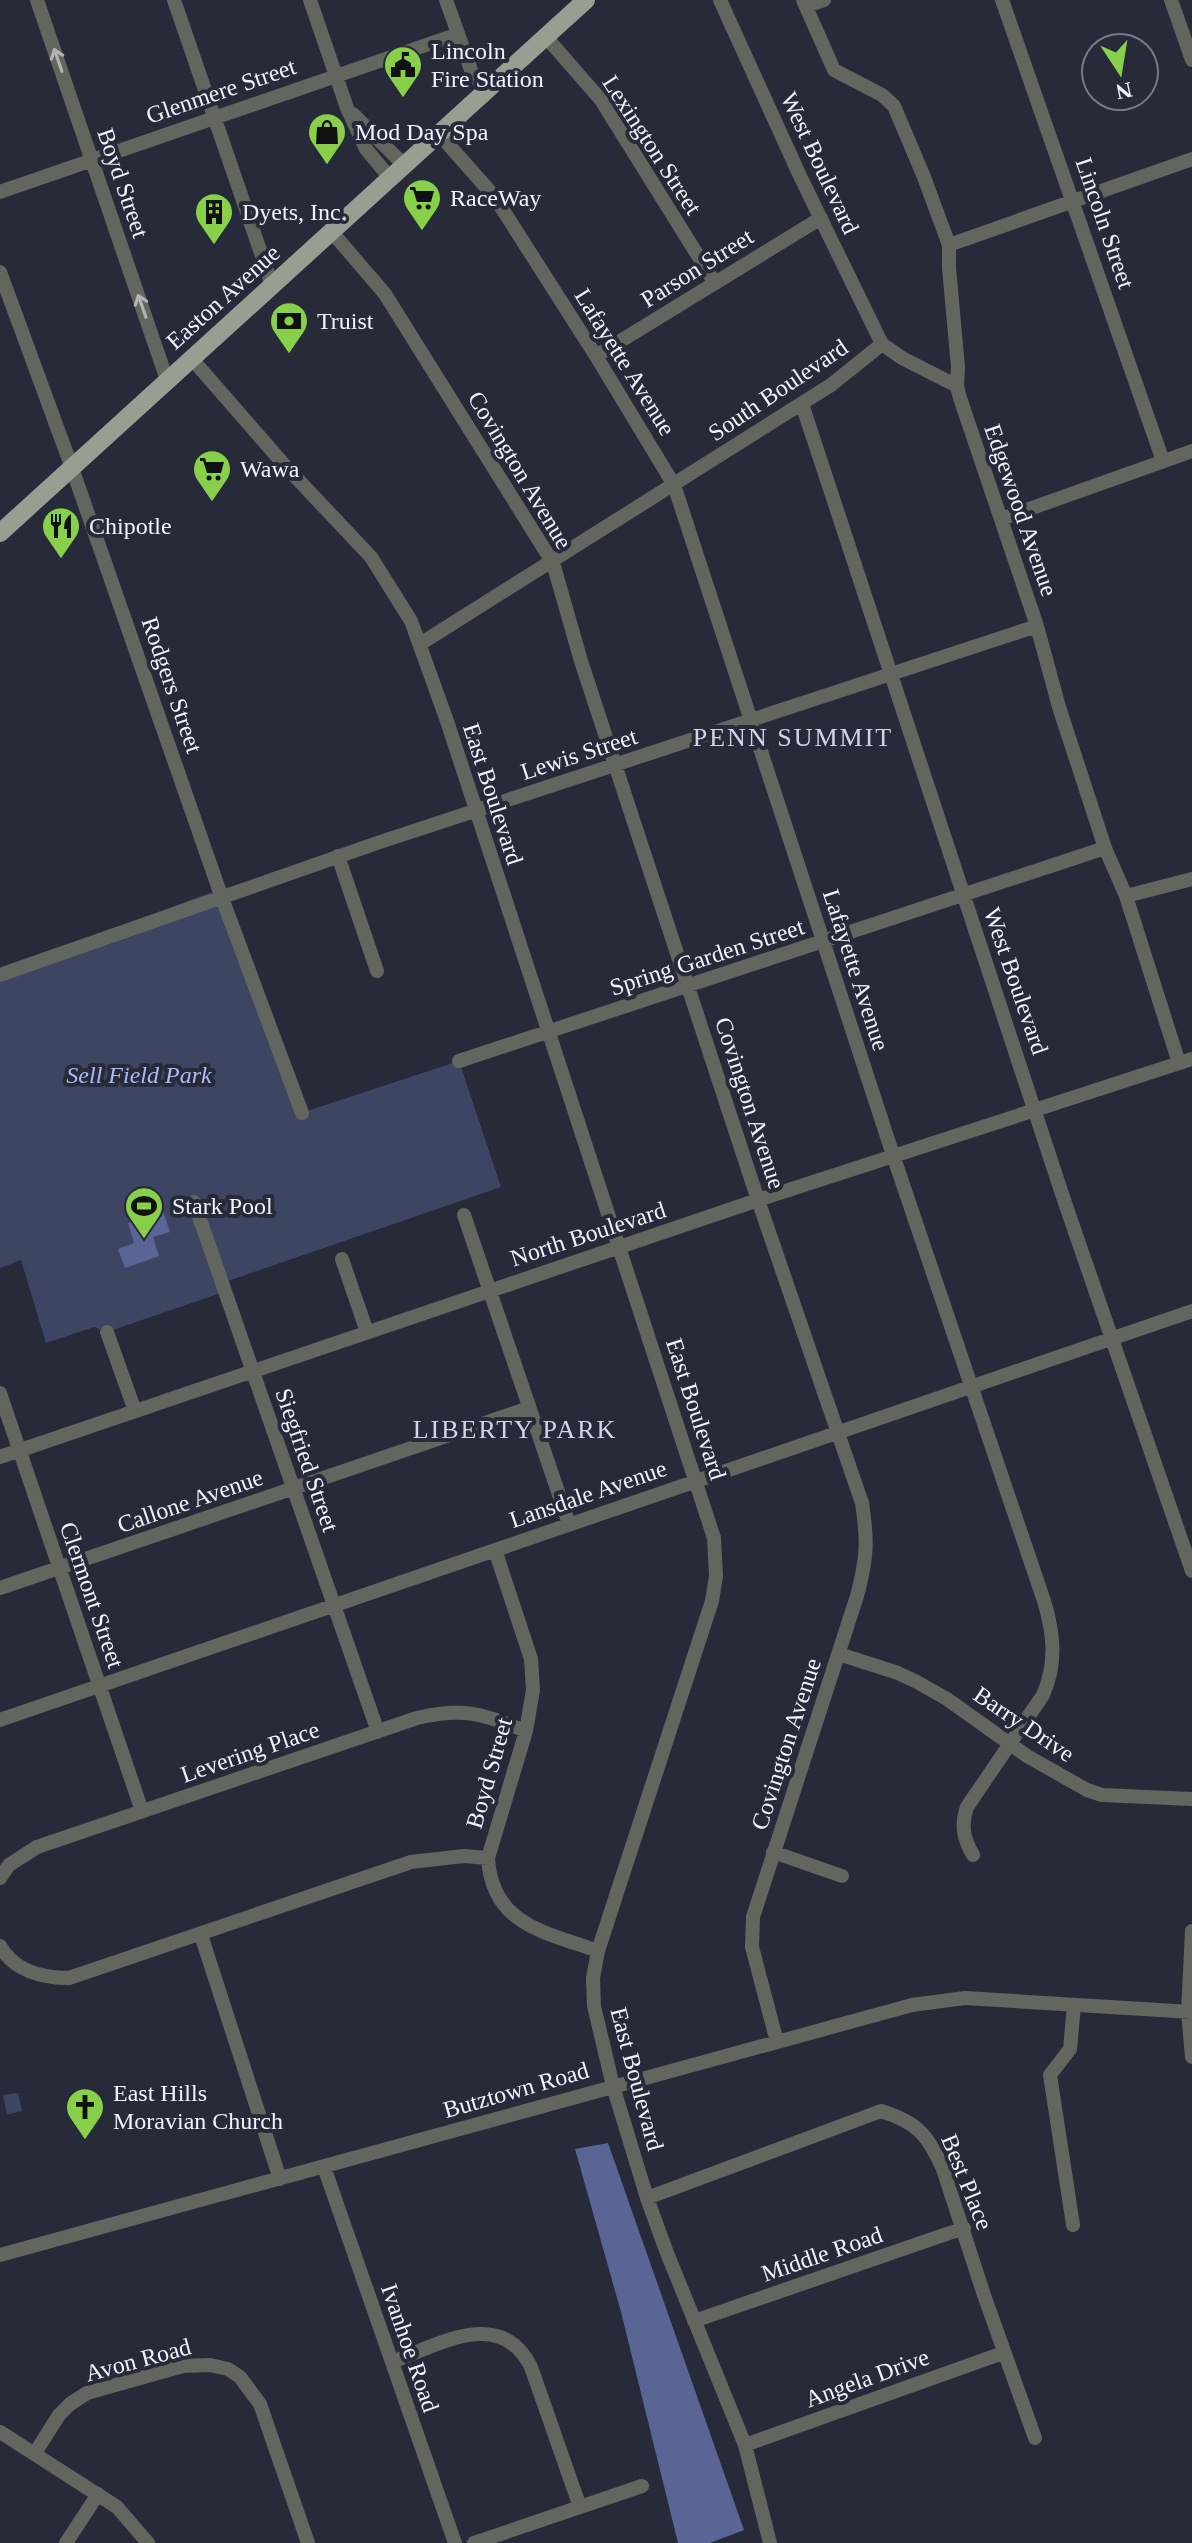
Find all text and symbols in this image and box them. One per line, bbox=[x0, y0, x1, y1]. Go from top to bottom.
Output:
north arrow bbox=[1080, 32, 1160, 112]
place label: Lincoln Fire Station bbox=[431, 38, 544, 92]
public building icon: Lincoln Fire Station bbox=[382, 44, 424, 99]
one-way arrow bbox=[49, 48, 64, 73]
street label: Glenmere Street bbox=[143, 53, 300, 129]
street label: Lexington Street bbox=[597, 71, 707, 220]
text: N bbox=[1114, 77, 1134, 105]
street label: West Boulevard bbox=[776, 88, 864, 238]
shop icon: Mod Day Spa bbox=[306, 111, 348, 166]
place label: Mod Day Spa bbox=[355, 119, 489, 145]
street label: Boyd Street bbox=[92, 125, 154, 241]
street label: Lincoln Street bbox=[1070, 154, 1140, 292]
supermarket icon: RaceWay bbox=[401, 177, 443, 232]
place label: RaceWay bbox=[450, 185, 541, 211]
building icon: Dyets, Inc. bbox=[193, 191, 235, 246]
place label: Dyets, Inc. bbox=[242, 199, 347, 225]
street label: Parson Street bbox=[636, 223, 758, 313]
street label: Easton Avenue bbox=[161, 240, 285, 354]
street label: Lafayette Avenue bbox=[569, 284, 681, 440]
one-way arrow bbox=[134, 295, 148, 319]
bank icon: Truist bbox=[268, 300, 310, 355]
place label: Truist bbox=[317, 308, 374, 334]
street label: South Boulevard bbox=[704, 334, 852, 446]
street label: Covington Avenue bbox=[463, 387, 577, 553]
street label: Edgewood Avenue bbox=[979, 421, 1063, 599]
supermarket icon: Wawa bbox=[191, 448, 233, 503]
place label: Wawa bbox=[240, 456, 300, 482]
restaurant icon: Chipotle bbox=[40, 505, 82, 560]
place label: Chipotle bbox=[89, 513, 172, 539]
street label: Rodgers Street bbox=[137, 614, 208, 757]
street label: East Boulevard bbox=[458, 720, 528, 868]
street label: Lewis Street bbox=[518, 723, 641, 785]
district label: PENN SUMMIT bbox=[693, 723, 893, 752]
street label: Lafayette Avenue bbox=[818, 886, 894, 1054]
street label: West Boulevard bbox=[979, 904, 1053, 1058]
street label: Spring Garden Street bbox=[607, 913, 808, 1001]
street label: Covington Avenue bbox=[710, 1014, 790, 1192]
park label: Sell Field Park bbox=[66, 1062, 212, 1088]
sports icon: Stark Pool bbox=[123, 1185, 165, 1240]
place label: Stark Pool bbox=[172, 1193, 273, 1219]
street label: North Boulevard bbox=[507, 1197, 669, 1271]
street label: East Boulevard bbox=[661, 1335, 731, 1483]
street label: Siegfried Street bbox=[270, 1385, 344, 1535]
district label: LIBERTY PARK bbox=[413, 1415, 617, 1444]
street label: Lansdale Avenue bbox=[506, 1455, 670, 1533]
street label: Callone Avenue bbox=[114, 1464, 266, 1538]
street label: Clermont Street bbox=[55, 1519, 129, 1672]
street label: Covington Avenue bbox=[746, 1655, 826, 1833]
street label: Barry Drive bbox=[969, 1681, 1079, 1767]
street label: Boyd Street bbox=[461, 1714, 517, 1831]
street label: Levering Place bbox=[177, 1716, 323, 1788]
street label: East Boulevard bbox=[605, 2004, 669, 2154]
street label: Butztown Road bbox=[440, 2057, 592, 2123]
place label: East Hills Moravian Church bbox=[113, 2080, 283, 2134]
church icon: East Hills Moravian Church bbox=[64, 2086, 106, 2141]
street label: Best Place bbox=[936, 2130, 998, 2234]
street label: Middle Road bbox=[758, 2221, 886, 2287]
street label: Ivanhoe Road bbox=[376, 2280, 444, 2416]
street label: Avon Road bbox=[82, 2333, 194, 2387]
street label: Angela Drive bbox=[801, 2344, 933, 2412]

